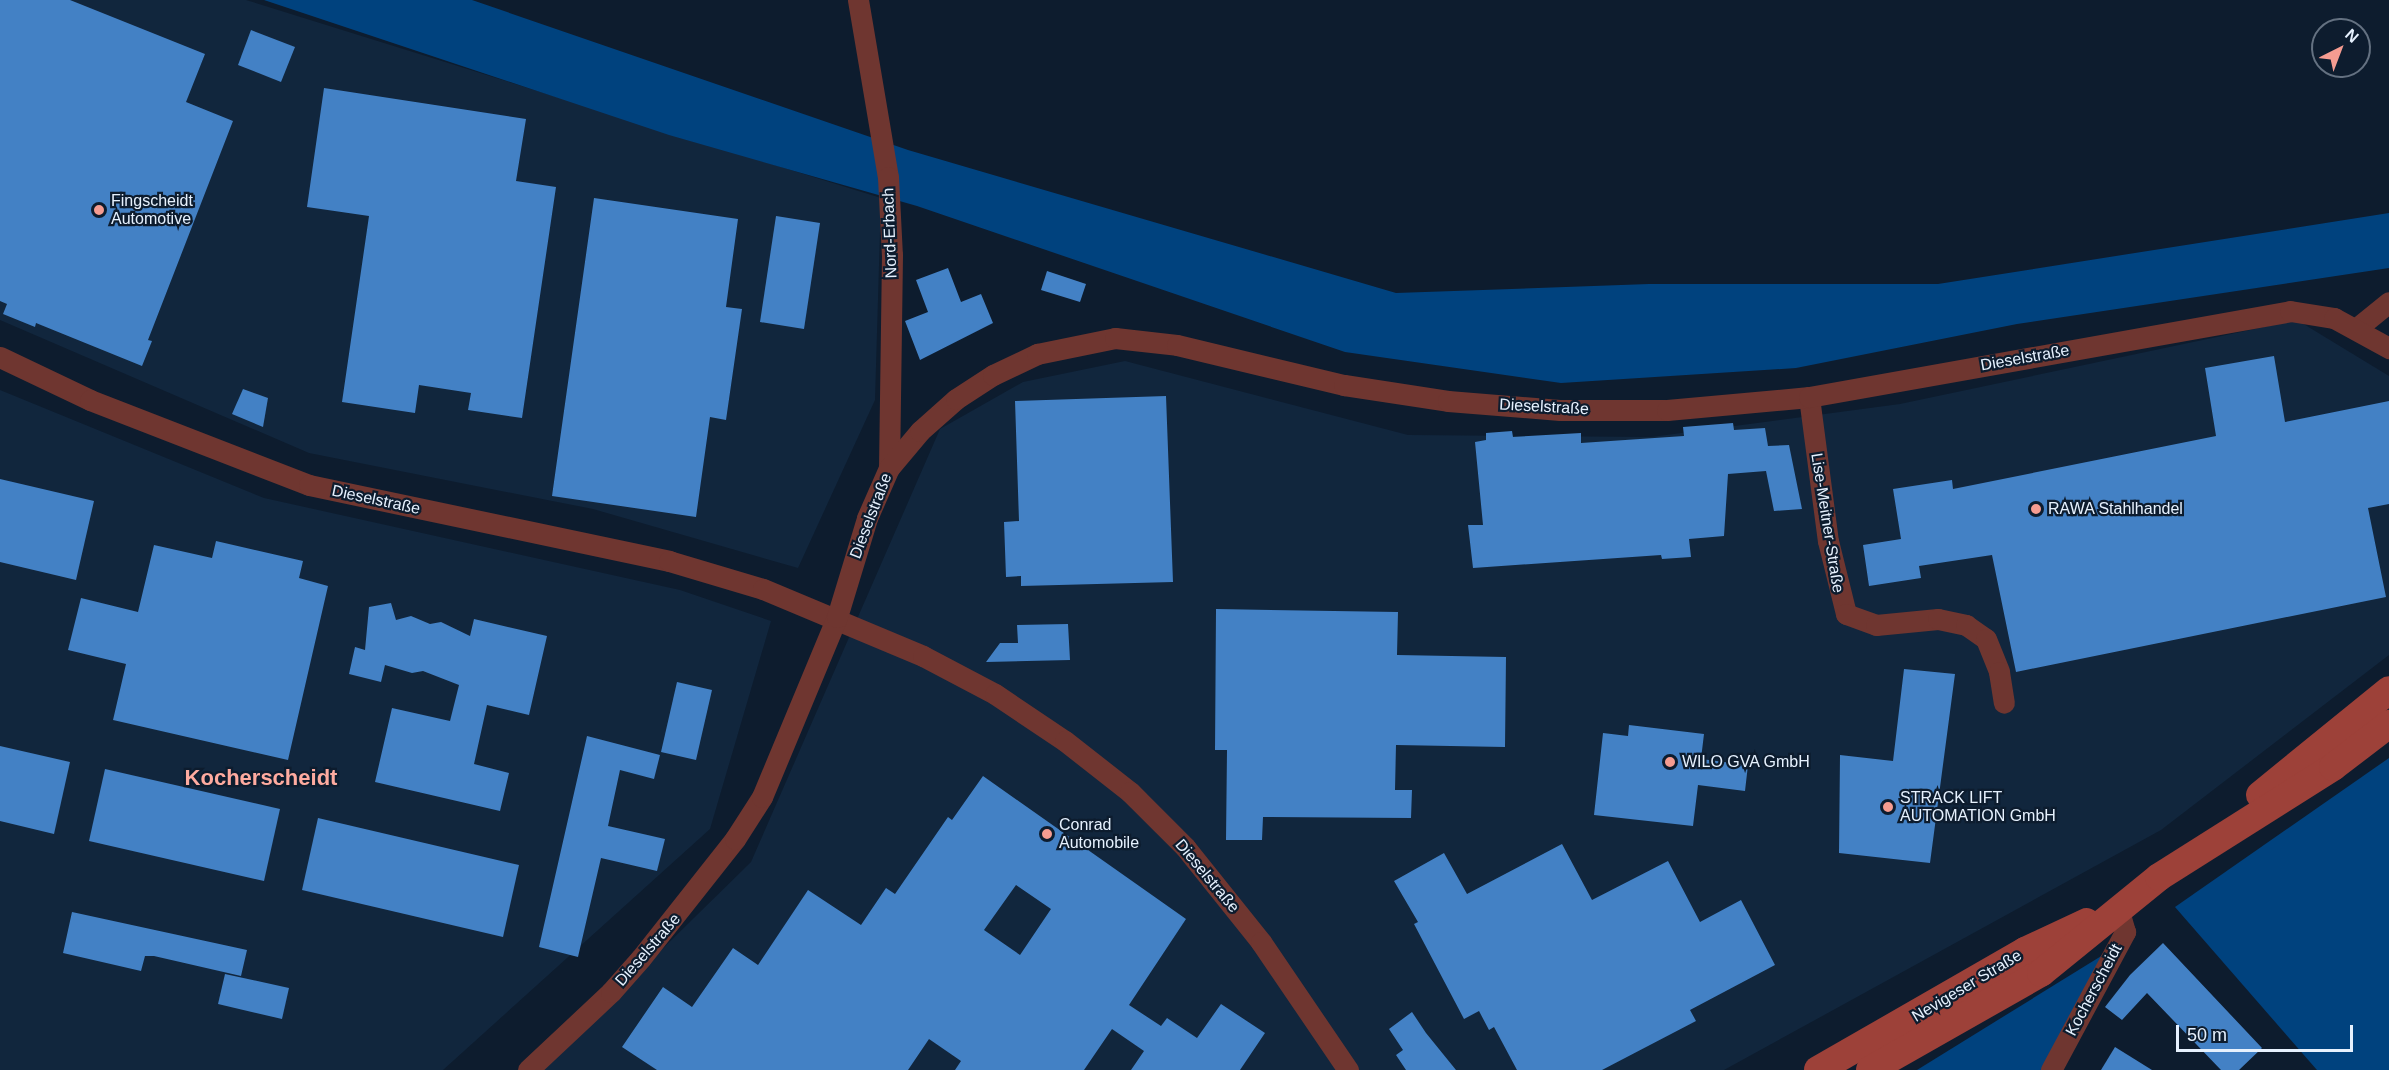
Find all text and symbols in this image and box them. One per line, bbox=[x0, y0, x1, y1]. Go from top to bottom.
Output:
north arrow bbox=[2311, 18, 2371, 78]
text: N bbox=[2342, 26, 2362, 46]
street label: Nord-Erbach bbox=[879, 187, 901, 279]
place label: Fingscheidt Automotive bbox=[111, 191, 193, 229]
marker: Fingscheidt Automotive bbox=[92, 203, 106, 217]
street label: Dieselstraße bbox=[1979, 341, 2071, 375]
street label: Dieselstraße bbox=[1499, 395, 1589, 419]
street label: Lise-Meitner-Straße bbox=[1806, 452, 1848, 594]
street label: Dieselstraße bbox=[846, 471, 896, 561]
street label: Dieselstraße bbox=[330, 481, 422, 519]
place label: RAWA Stahlhandel bbox=[2048, 499, 2184, 519]
marker: RAWA Stahlhandel bbox=[2029, 502, 2043, 516]
place label: WILO GVA GmbH bbox=[1682, 752, 1811, 772]
marker: WILO GVA GmbH bbox=[1663, 755, 1677, 769]
district label: Kocherscheidt bbox=[185, 765, 337, 791]
place label: STRACK LIFT AUTOMATION GmbH bbox=[1900, 788, 2056, 826]
marker: STRACK LIFT AUTOMATION GmbH bbox=[1881, 800, 1895, 814]
place label: Conrad Automobile bbox=[1059, 815, 1139, 853]
marker: Conrad Automobile bbox=[1040, 827, 1054, 841]
street label: Dieselstraße bbox=[1171, 835, 1243, 917]
street label: Dieselstraße bbox=[611, 910, 685, 990]
street label: Kocherscheidt bbox=[2062, 941, 2126, 1039]
street label: Nevigeser Straße bbox=[1909, 946, 2025, 1026]
scale bar bbox=[2179, 1013, 2356, 1051]
text: 50 m bbox=[2187, 1025, 2227, 1045]

